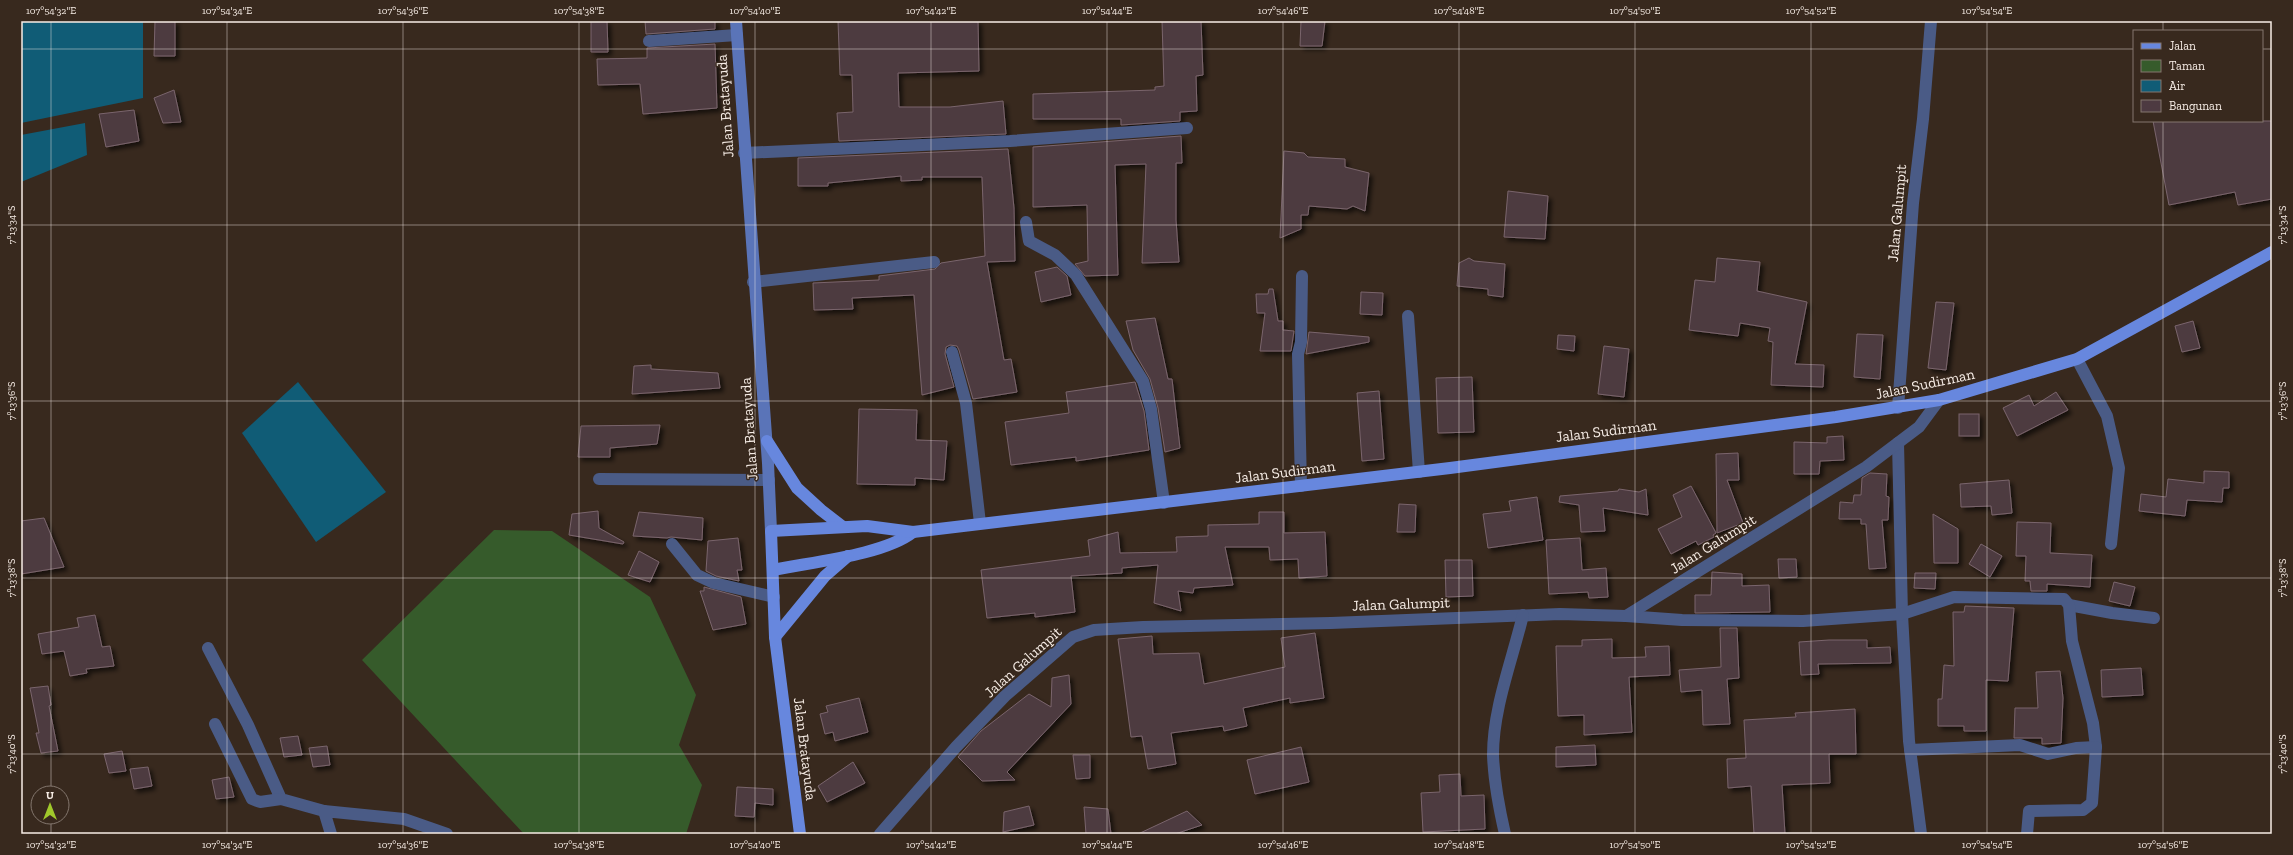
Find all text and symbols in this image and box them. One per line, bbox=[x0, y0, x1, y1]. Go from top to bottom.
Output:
text: 107°54'32"E bbox=[26, 5, 76, 17]
text: 107°54'34"E bbox=[202, 5, 252, 17]
text: 107°54'36"E bbox=[378, 5, 428, 17]
text: 107°54'38"E bbox=[554, 5, 604, 17]
text: 107°54'40"E bbox=[730, 5, 781, 17]
text: 107°54'42"E bbox=[906, 5, 956, 17]
text: 107°54'44"E bbox=[1082, 5, 1132, 17]
text: 107°54'46"E bbox=[1258, 5, 1308, 17]
text: 107°54'48"E bbox=[1434, 5, 1484, 17]
text: 107°54'50"E bbox=[1610, 5, 1661, 17]
text: 107°54'52"E bbox=[1786, 5, 1836, 17]
text: 107°54'54"E bbox=[1962, 5, 2012, 17]
legend bbox=[2133, 30, 2263, 122]
text: Jalan bbox=[2169, 39, 2196, 53]
street label: Jalan Bratayuda bbox=[712, 54, 738, 158]
text: Taman bbox=[2169, 59, 2205, 73]
text: Air bbox=[2169, 79, 2185, 93]
text: Bangunan bbox=[2169, 99, 2222, 113]
street label: Jalan Galumpit bbox=[1884, 163, 1910, 263]
text: 7°13'34"S bbox=[6, 206, 18, 244]
text: 7°13'34"S bbox=[2277, 206, 2289, 244]
street label: Jalan Sudirman bbox=[1874, 365, 1977, 403]
street label: Jalan Bratayuda bbox=[736, 377, 762, 481]
text: 7°13'36"S bbox=[6, 382, 18, 420]
text: 7°13'36"S bbox=[2277, 382, 2289, 420]
street label: Jalan Sudirman bbox=[1555, 416, 1658, 446]
street label: Jalan Sudirman bbox=[1234, 457, 1337, 487]
street label: Jalan Galumpit bbox=[1667, 510, 1760, 578]
text: 7°13'38"S bbox=[6, 559, 18, 597]
text: 7°13'38"S bbox=[2277, 559, 2289, 597]
street label: Jalan Galumpit bbox=[1352, 593, 1451, 615]
street label: Jalan Galumpit bbox=[981, 622, 1066, 701]
street label: Jalan Bratayuda bbox=[790, 697, 820, 801]
text: 7°13'40"S bbox=[6, 734, 18, 774]
text: 7°13'40"S bbox=[2277, 734, 2289, 774]
north arrow bbox=[30, 785, 70, 825]
text: U bbox=[46, 789, 54, 802]
text: 107°54'32"E bbox=[26, 839, 76, 851]
text: 107°54'34"E bbox=[202, 839, 252, 851]
text: 107°54'36"E bbox=[378, 839, 428, 851]
text: 107°54'38"E bbox=[554, 839, 604, 851]
text: 107°54'40"E bbox=[730, 839, 781, 851]
text: 107°54'42"E bbox=[906, 839, 956, 851]
text: 107°54'44"E bbox=[1082, 839, 1132, 851]
text: 107°54'46"E bbox=[1258, 839, 1308, 851]
text: 107°54'48"E bbox=[1434, 839, 1484, 851]
text: 107°54'50"E bbox=[1610, 839, 1661, 851]
text: 107°54'52"E bbox=[1786, 839, 1836, 851]
text: 107°54'54"E bbox=[1962, 839, 2012, 851]
text: 107°54'56"E bbox=[2138, 839, 2188, 851]

